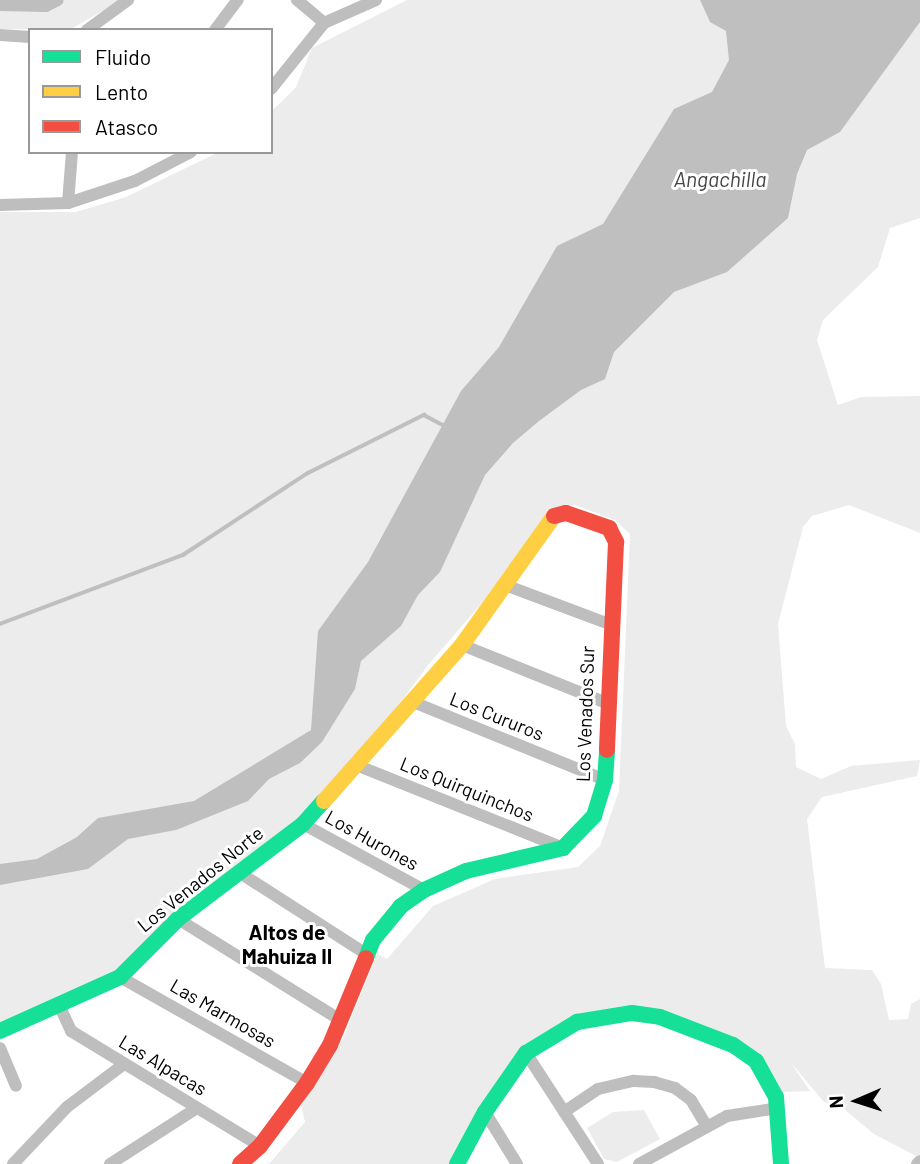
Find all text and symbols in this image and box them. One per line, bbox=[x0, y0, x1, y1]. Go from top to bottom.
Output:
legend bbox=[28, 28, 273, 154]
text: Fluido bbox=[95, 44, 151, 69]
text: Lento bbox=[95, 79, 148, 104]
text: Atasco bbox=[95, 114, 158, 139]
water label: Angachilla bbox=[674, 166, 766, 192]
street label: Los Venados Sur bbox=[571, 646, 599, 782]
street label: Los Cururos bbox=[447, 687, 547, 745]
street label: Los Quirquinchos bbox=[397, 752, 537, 826]
street label: Los Hurones bbox=[321, 805, 423, 875]
street label: Los Venados Norte bbox=[133, 821, 267, 937]
district label: Altos de Mahuiza II bbox=[242, 919, 332, 969]
street label: Las Marmosas bbox=[166, 974, 280, 1052]
street label: Las Alpacas bbox=[115, 1030, 211, 1100]
north arrow bbox=[822, 1066, 892, 1136]
text: N bbox=[824, 1095, 847, 1109]

